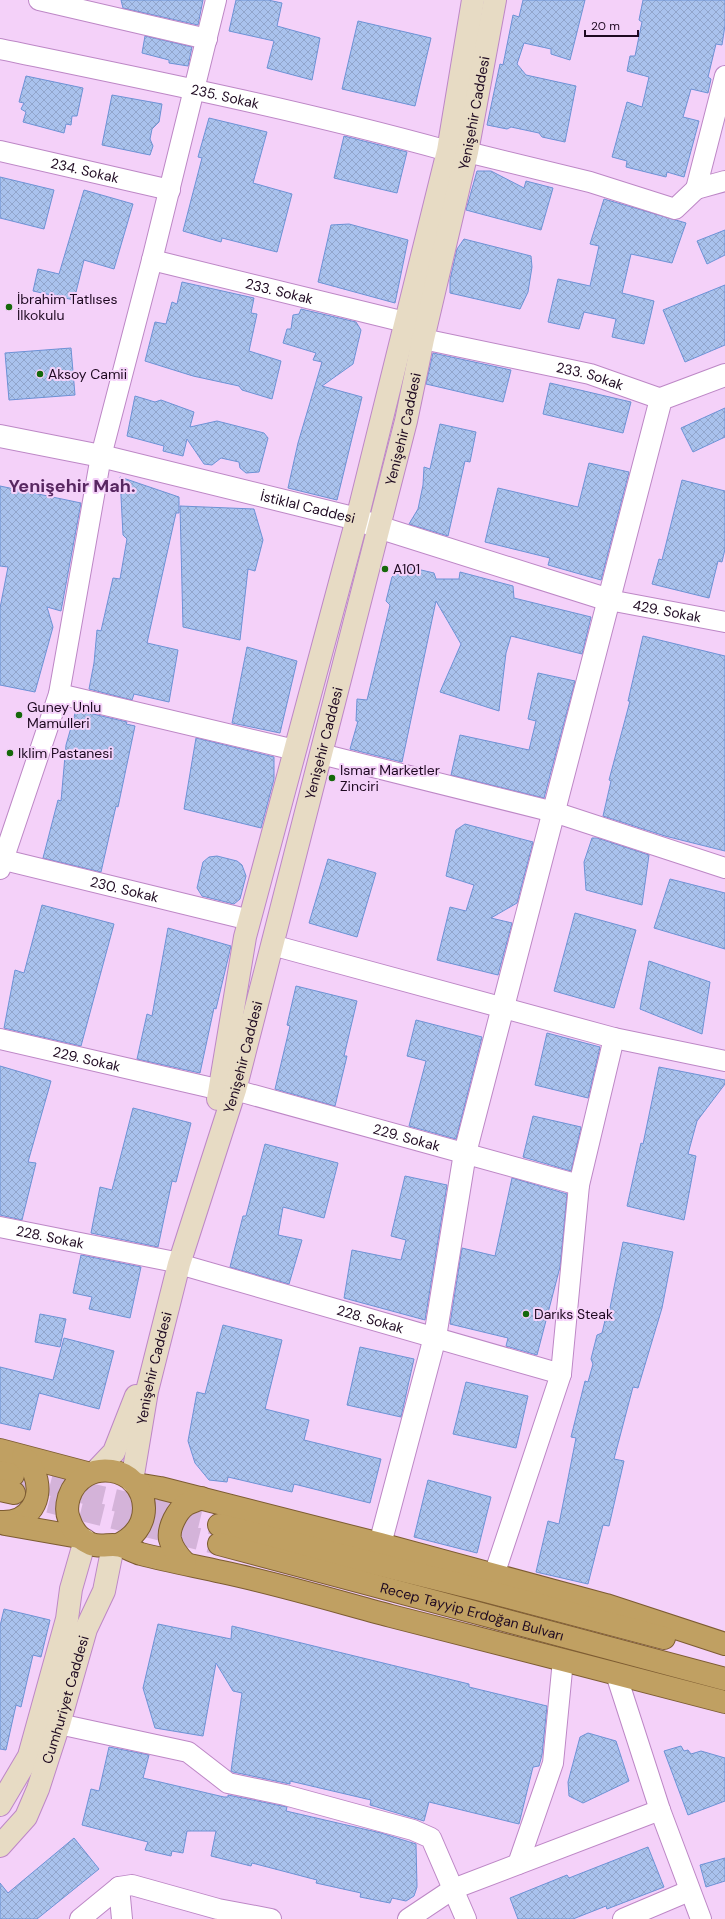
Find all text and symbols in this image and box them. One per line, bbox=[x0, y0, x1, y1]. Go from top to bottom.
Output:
scale bar bbox=[585, 12, 638, 38]
text: 20 m bbox=[591, 18, 620, 34]
street label: Yenişehir Caddesi bbox=[454, 55, 493, 172]
street label: 235. Sokak bbox=[189, 80, 261, 113]
street label: 234. Sokak bbox=[49, 154, 121, 187]
street label: 233. Sokak bbox=[243, 274, 315, 308]
place label: İbrahim Tatlıses İlkokulu bbox=[17, 290, 117, 324]
marker: İbrahim Tatlıses İlkokulu bbox=[4, 302, 14, 312]
street label: 233. Sokak bbox=[555, 358, 626, 394]
place label: Aksoy Camii bbox=[48, 365, 127, 383]
marker: Aksoy Camii bbox=[35, 369, 45, 379]
street label: Yenişehir Caddesi bbox=[381, 371, 425, 487]
district label: Yenişehir Mah. bbox=[9, 474, 135, 498]
street label: İstiklal Caddesi bbox=[259, 487, 357, 527]
place label: A101 bbox=[393, 560, 420, 578]
marker: A101 bbox=[380, 564, 390, 574]
street label: 429. Sokak bbox=[631, 596, 703, 626]
street label: Yenişehir Caddesi bbox=[301, 685, 347, 801]
place label: Guney Unlu Mamulleri bbox=[27, 698, 101, 732]
marker: Guney Unlu Mamulleri bbox=[14, 710, 24, 720]
place label: Iklim Pastanesi bbox=[18, 744, 113, 762]
marker: Iklim Pastanesi bbox=[5, 748, 15, 758]
place label: Ismar Marketler Zinciri bbox=[340, 761, 440, 795]
marker: Ismar Marketler Zinciri bbox=[327, 773, 337, 783]
street label: 230. Sokak bbox=[88, 872, 161, 906]
street label: Yenişehir Caddesi bbox=[219, 999, 266, 1115]
street label: 229. Sokak bbox=[51, 1042, 122, 1076]
street label: 229. Sokak bbox=[371, 1120, 442, 1155]
street label: 228. Sokak bbox=[14, 1221, 86, 1253]
street label: 228. Sokak bbox=[335, 1301, 406, 1337]
place label: Darıks Steak bbox=[534, 1305, 613, 1323]
marker: Darıks Steak bbox=[521, 1309, 531, 1319]
street label: Yenişehir Caddesi bbox=[133, 1310, 176, 1426]
street label: Recep Tayyip Erdoğan Bulvarı bbox=[378, 1578, 566, 1645]
street label: Cumhuriyet Caddesi bbox=[38, 1633, 93, 1766]

